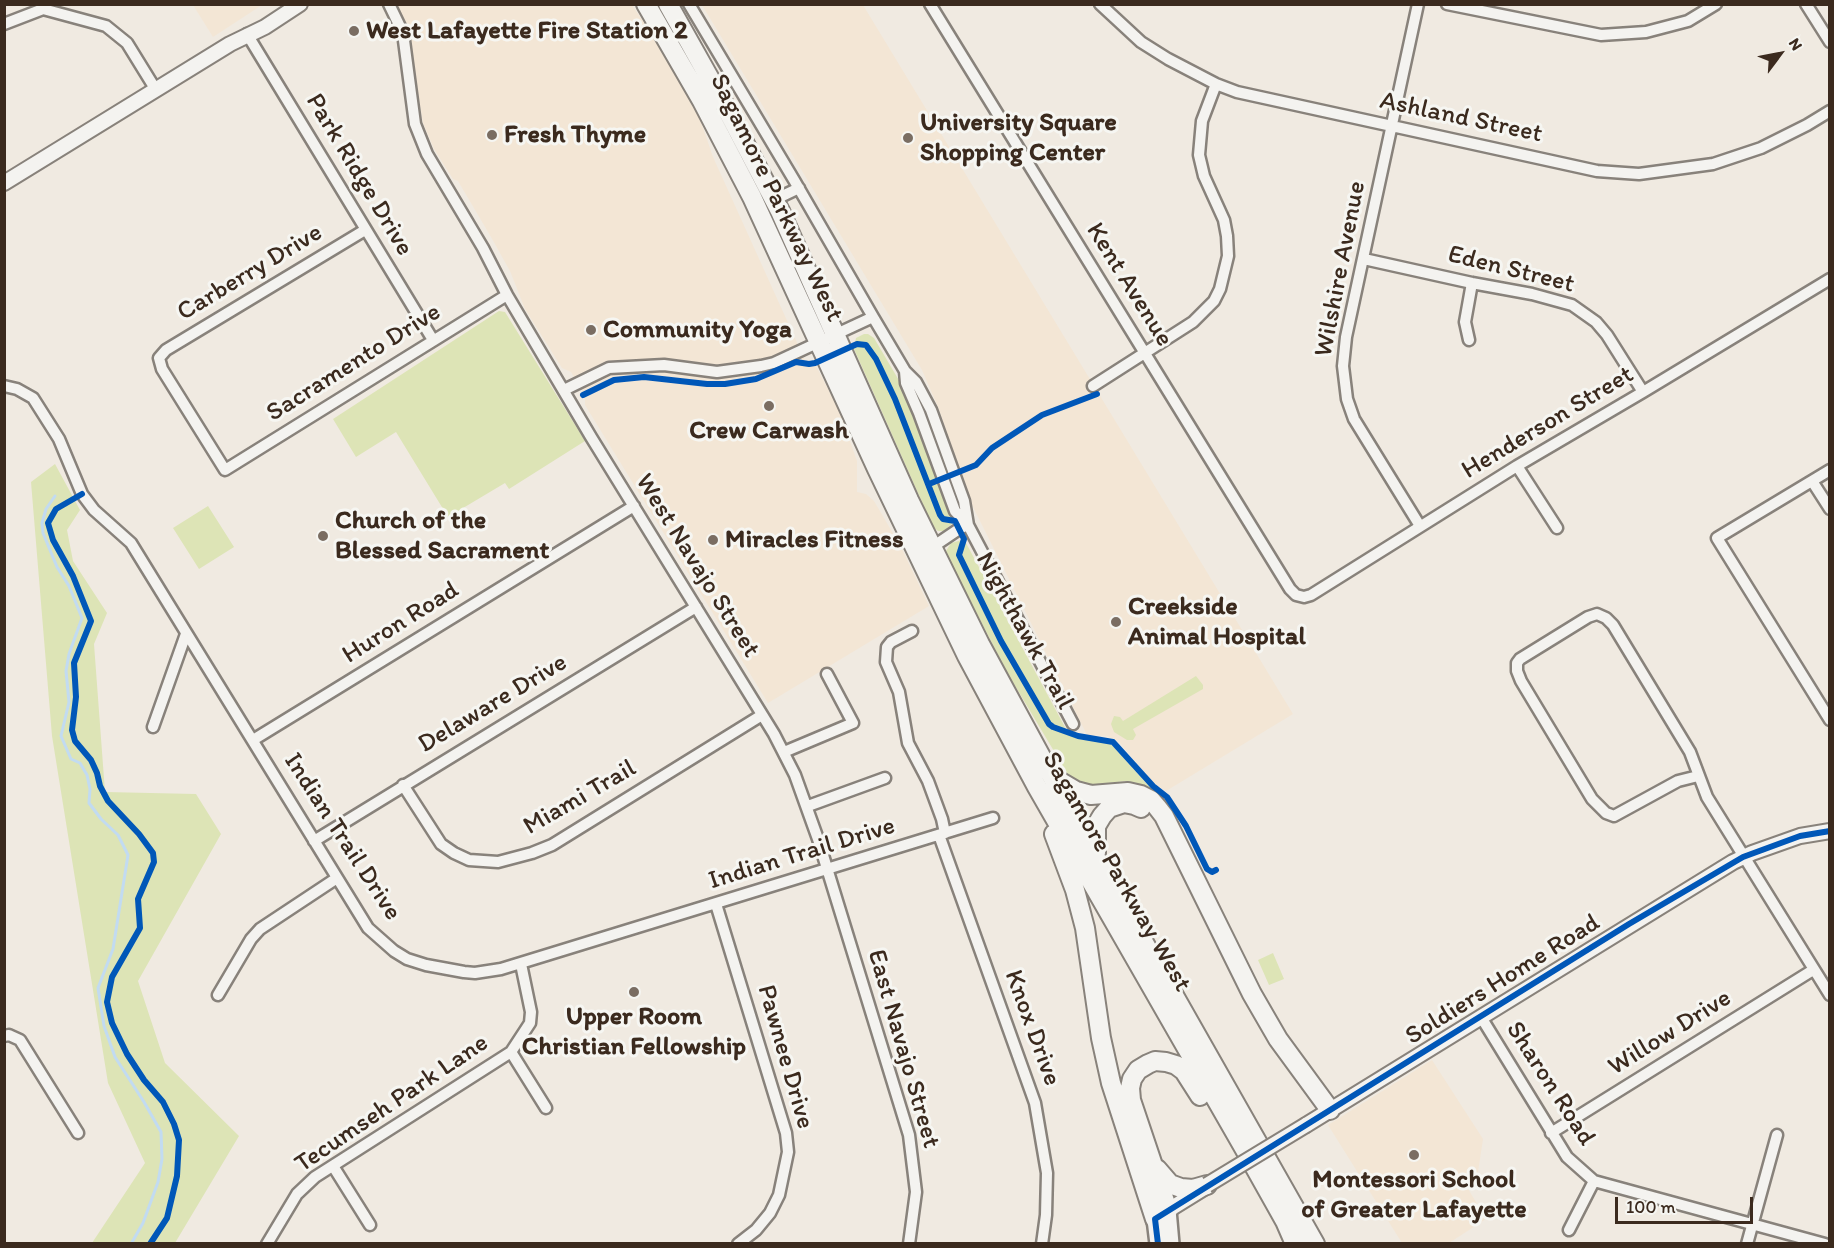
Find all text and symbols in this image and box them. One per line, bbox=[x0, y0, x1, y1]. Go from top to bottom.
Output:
place label: West Lafayette Fire Station 2 bbox=[366, 15, 688, 47]
marker: West Lafayette Fire Station 2 bbox=[347, 24, 361, 38]
north arrow bbox=[1750, 24, 1810, 84]
text: N bbox=[1785, 35, 1807, 54]
street label: Sagamore Parkway West bbox=[702, 69, 850, 327]
street label: Ashland Street bbox=[1377, 86, 1545, 150]
street label: Park Ridge Drive bbox=[298, 88, 420, 262]
place label: University Square Shopping Center bbox=[920, 107, 1117, 168]
place label: Fresh Thyme bbox=[504, 119, 646, 151]
marker: Fresh Thyme bbox=[485, 128, 499, 142]
marker: University Square Shopping Center bbox=[901, 131, 915, 145]
street label: Wilshire Avenue bbox=[1309, 179, 1373, 359]
street label: Carberry Drive bbox=[172, 217, 328, 329]
street label: Kent Avenue bbox=[1079, 217, 1179, 353]
street label: Eden Street bbox=[1444, 239, 1578, 301]
street label: Sacramento Drive bbox=[261, 297, 447, 429]
place label: Community Yoga bbox=[603, 314, 792, 346]
marker: Community Yoga bbox=[584, 323, 598, 337]
street label: Henderson Street bbox=[1456, 359, 1640, 487]
marker: Crew Carwash bbox=[762, 399, 776, 413]
place label: Crew Carwash bbox=[689, 415, 849, 447]
street label: West Navajo Street bbox=[628, 468, 766, 664]
place label: Church of the Blessed Sacrament bbox=[335, 505, 549, 566]
place label: Miracles Fitness bbox=[725, 524, 904, 556]
marker: Church of the Blessed Sacrament bbox=[316, 529, 330, 543]
marker: Miracles Fitness bbox=[706, 533, 720, 547]
street label: Nighthawk Trail bbox=[968, 547, 1080, 715]
street label: Huron Road bbox=[337, 575, 465, 671]
place label: Creekside Animal Hospital bbox=[1128, 591, 1306, 652]
marker: Creekside Animal Hospital bbox=[1109, 615, 1123, 629]
street label: Delaware Drive bbox=[413, 647, 573, 761]
street label: Indian Trail Drive bbox=[276, 747, 408, 927]
street label: Sagamore Parkway West bbox=[1035, 747, 1197, 997]
street label: Miami Trail bbox=[518, 753, 642, 843]
street label: Indian Trail Drive bbox=[705, 811, 899, 897]
street label: Soldiers Home Road bbox=[1400, 908, 1606, 1052]
street label: East Navajo Street bbox=[860, 946, 946, 1152]
street label: Knox Drive bbox=[997, 966, 1067, 1090]
street label: Pawnee Drive bbox=[750, 981, 820, 1133]
street label: Willow Drive bbox=[1603, 983, 1737, 1083]
marker: Upper Room Christian Fellowship bbox=[627, 985, 641, 999]
place label: Upper Room Christian Fellowship bbox=[522, 1001, 746, 1062]
street label: Sharon Road bbox=[1498, 1016, 1602, 1152]
street label: Tecumseh Park Lane bbox=[289, 1028, 495, 1180]
marker: Montessori School of Greater Lafayette bbox=[1407, 1148, 1421, 1162]
place label: Montessori School of Greater Lafayette bbox=[1301, 1164, 1527, 1226]
scale bar bbox=[1618, 1185, 1756, 1223]
text: 100 m bbox=[1626, 1196, 1676, 1218]

